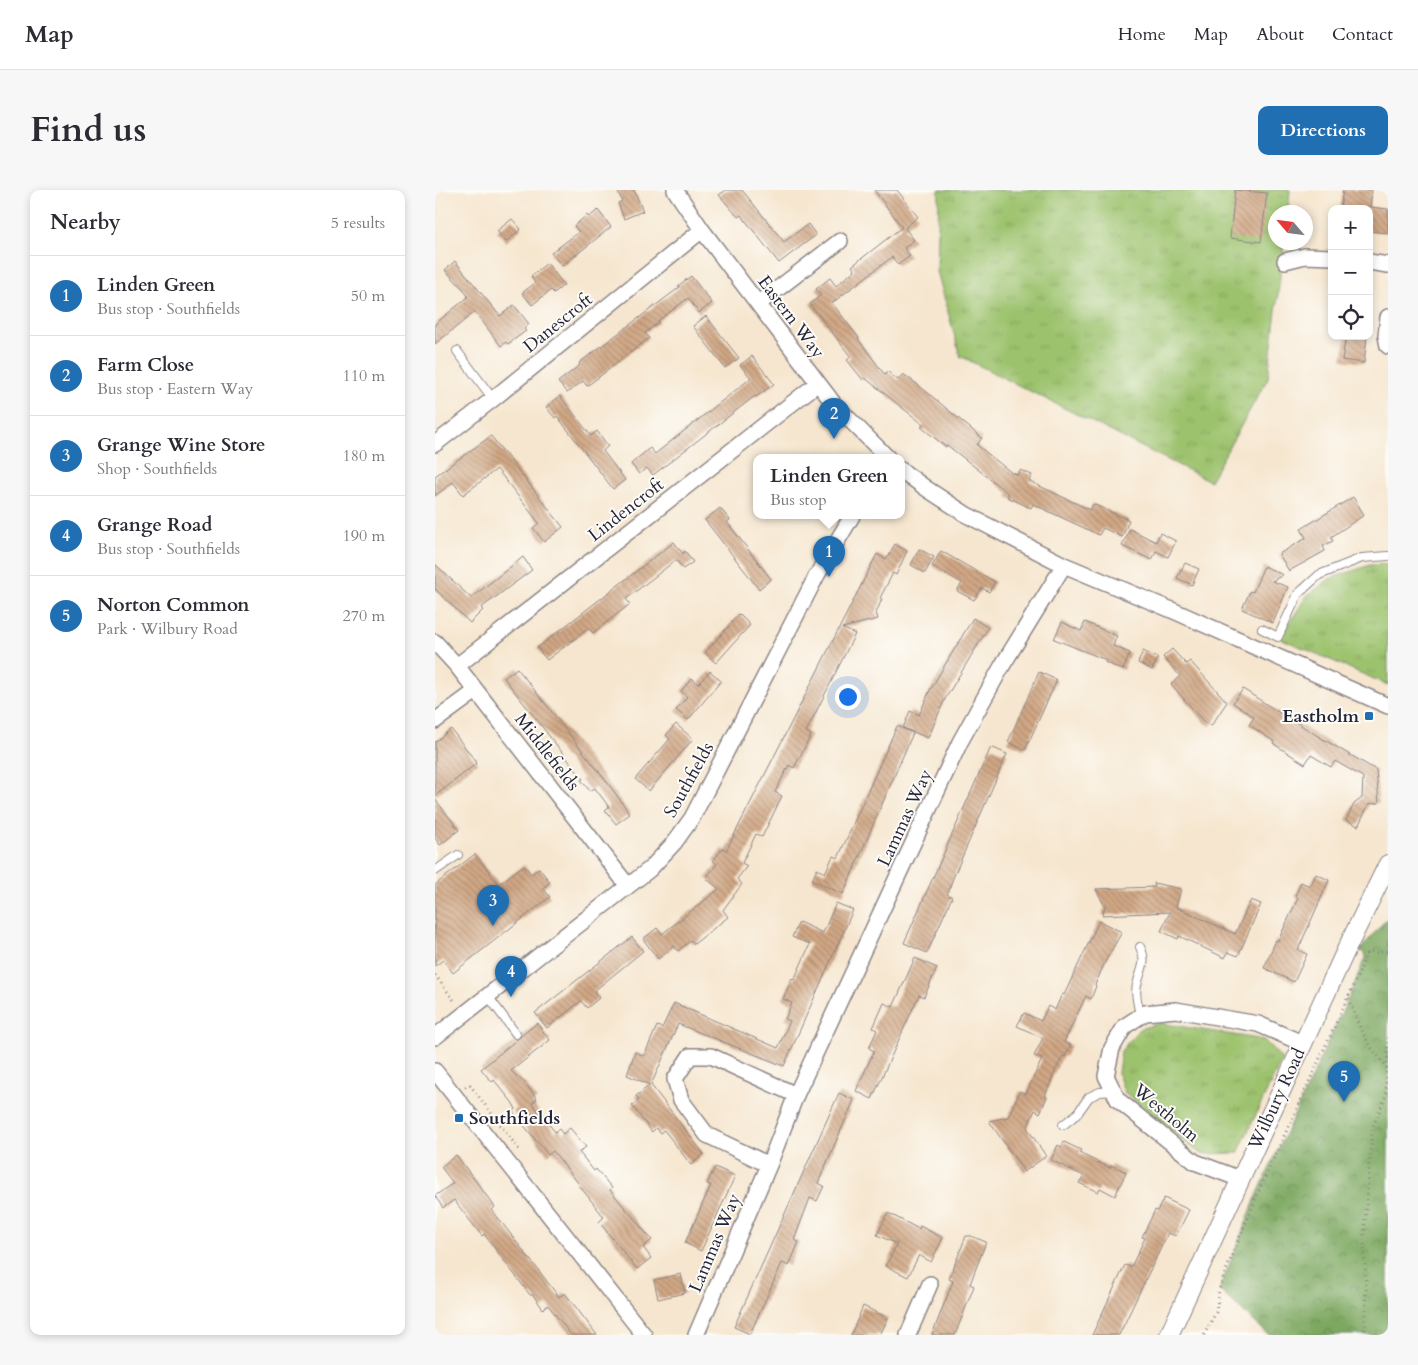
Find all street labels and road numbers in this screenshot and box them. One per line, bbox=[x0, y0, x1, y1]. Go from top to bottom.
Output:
street label: Eastern Way bbox=[752, 271, 831, 364]
street label: Danescroft bbox=[518, 287, 598, 359]
street label: Lindencroft bbox=[583, 472, 669, 548]
street label: Middlefields bbox=[509, 708, 585, 796]
street label: Southfields bbox=[658, 738, 720, 822]
street label: Lammas Way bbox=[872, 765, 939, 871]
street label: Wilbury Road bbox=[1242, 1044, 1312, 1155]
street label: Westholm bbox=[1127, 1077, 1205, 1149]
street label: Lammas Way bbox=[683, 1189, 747, 1296]

